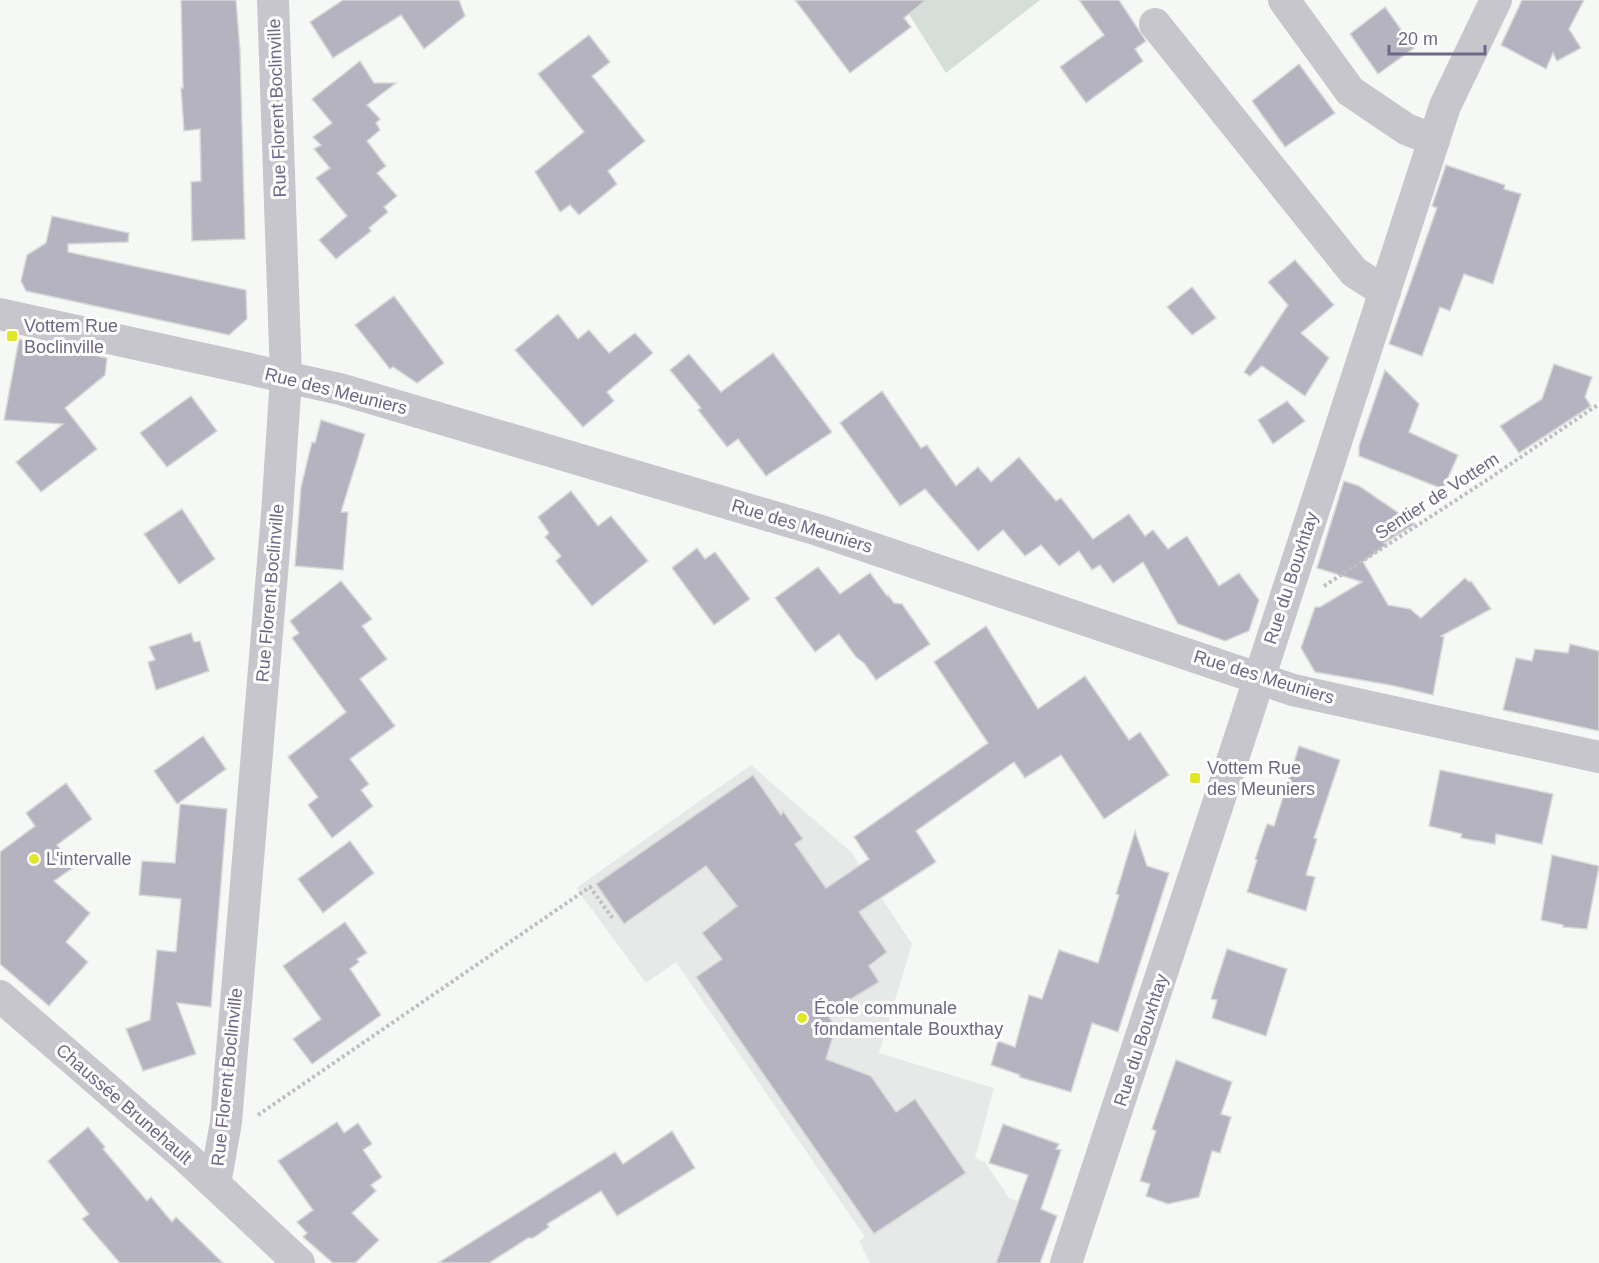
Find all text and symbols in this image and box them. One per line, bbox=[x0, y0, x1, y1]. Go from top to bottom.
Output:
street label: Rue Florent Boclinville bbox=[264, 18, 290, 198]
scale bar bbox=[1389, 18, 1485, 56]
text: 20 m bbox=[1398, 29, 1438, 49]
place label: Vottem Rue Boclinville bbox=[24, 316, 118, 357]
marker: Vottem Rue Boclinville bbox=[5, 329, 19, 343]
street label: Rue des Meuniers bbox=[263, 364, 409, 418]
street label: Sentier de Vottem bbox=[1372, 449, 1502, 543]
street label: Rue des Meuniers bbox=[729, 495, 875, 557]
street label: Rue Florent Boclinville bbox=[252, 503, 288, 683]
street label: Rue du Bouxhtay bbox=[1260, 509, 1322, 647]
street label: Rue des Meuniers bbox=[1191, 646, 1337, 708]
place label: Vottem Rue des Meuniers bbox=[1207, 758, 1315, 799]
marker: Vottem Rue des Meuniers bbox=[1188, 771, 1202, 785]
place label: L'intervalle bbox=[46, 849, 131, 869]
marker: L'intervalle bbox=[27, 852, 41, 866]
street label: Rue du Bouxhtay bbox=[1110, 971, 1172, 1109]
street label: Rue Florent Boclinville bbox=[208, 987, 246, 1167]
place label: École communale fondamentale Bouxthay bbox=[814, 998, 1003, 1039]
marker: École communale fondamentale Bouxthay bbox=[795, 1011, 809, 1025]
street label: Chaussée Brunehault bbox=[52, 1040, 196, 1168]

